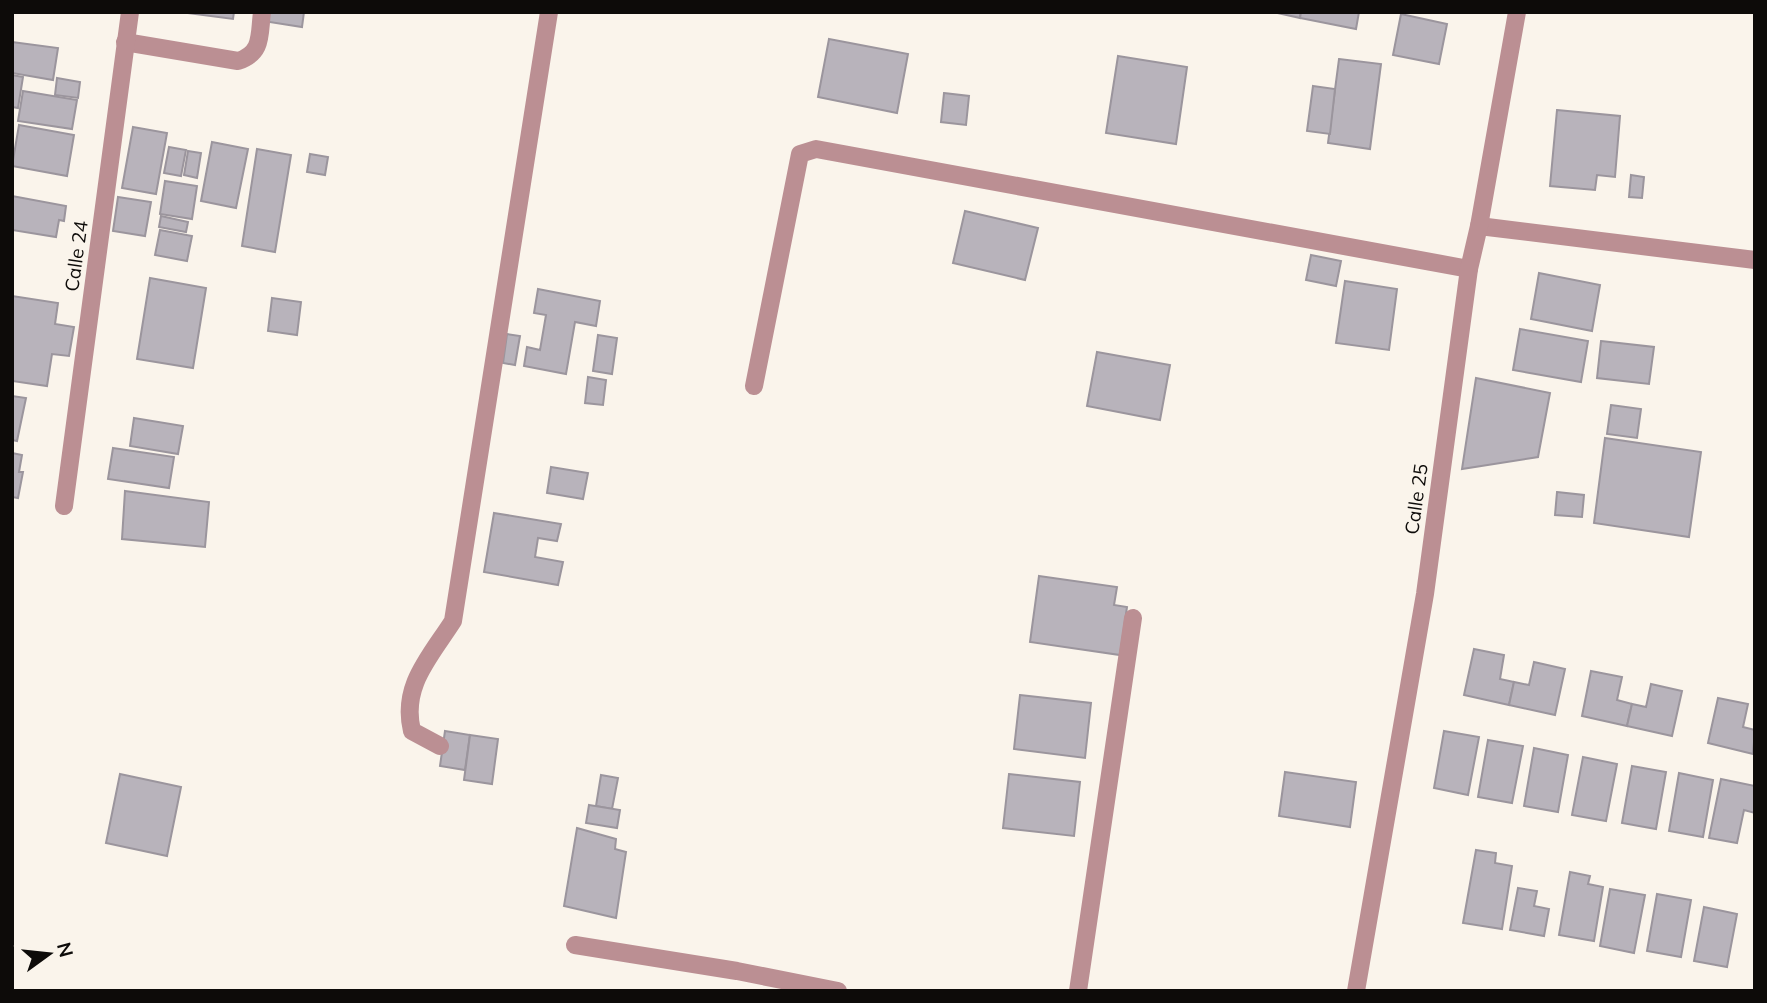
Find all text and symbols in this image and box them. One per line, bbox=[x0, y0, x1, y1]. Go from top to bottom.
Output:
street label: Calle 24 bbox=[59, 219, 93, 293]
street label: Calle 25 bbox=[1399, 462, 1433, 536]
north arrow bbox=[14, 919, 84, 989]
text: N bbox=[52, 940, 79, 960]

